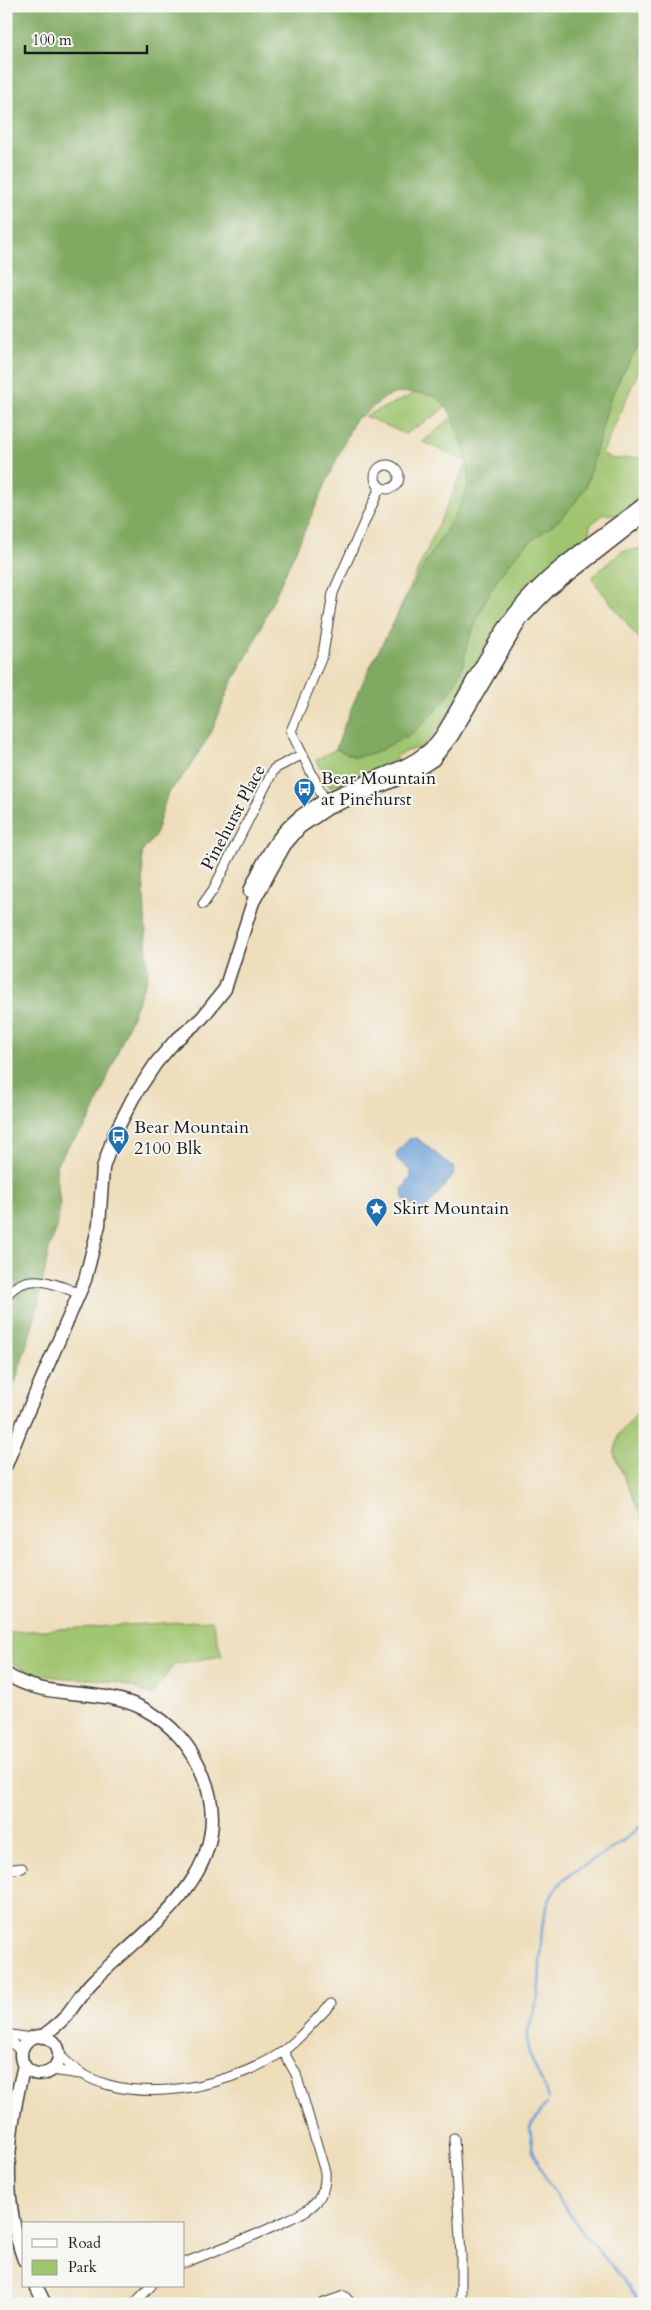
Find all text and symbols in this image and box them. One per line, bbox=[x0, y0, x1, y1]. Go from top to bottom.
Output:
scale bar bbox=[25, 22, 148, 54]
text: 100 m bbox=[32, 30, 72, 50]
street label: Pinehurst Place bbox=[195, 760, 272, 874]
place label: Bear Mountain at Pinehurst bbox=[321, 766, 437, 812]
bus stop icon: Bear Mountain at Pinehurst bbox=[293, 776, 317, 807]
place label: Bear Mountain 2100 Blk bbox=[134, 1115, 250, 1161]
bus stop icon: Bear Mountain 2100 Blk bbox=[106, 1125, 130, 1156]
place icon: Skirt Mountain bbox=[365, 1196, 389, 1227]
place label: Skirt Mountain bbox=[393, 1196, 510, 1221]
legend bbox=[22, 2222, 185, 2288]
text: Road bbox=[68, 2233, 101, 2253]
text: Park bbox=[68, 2257, 97, 2277]

